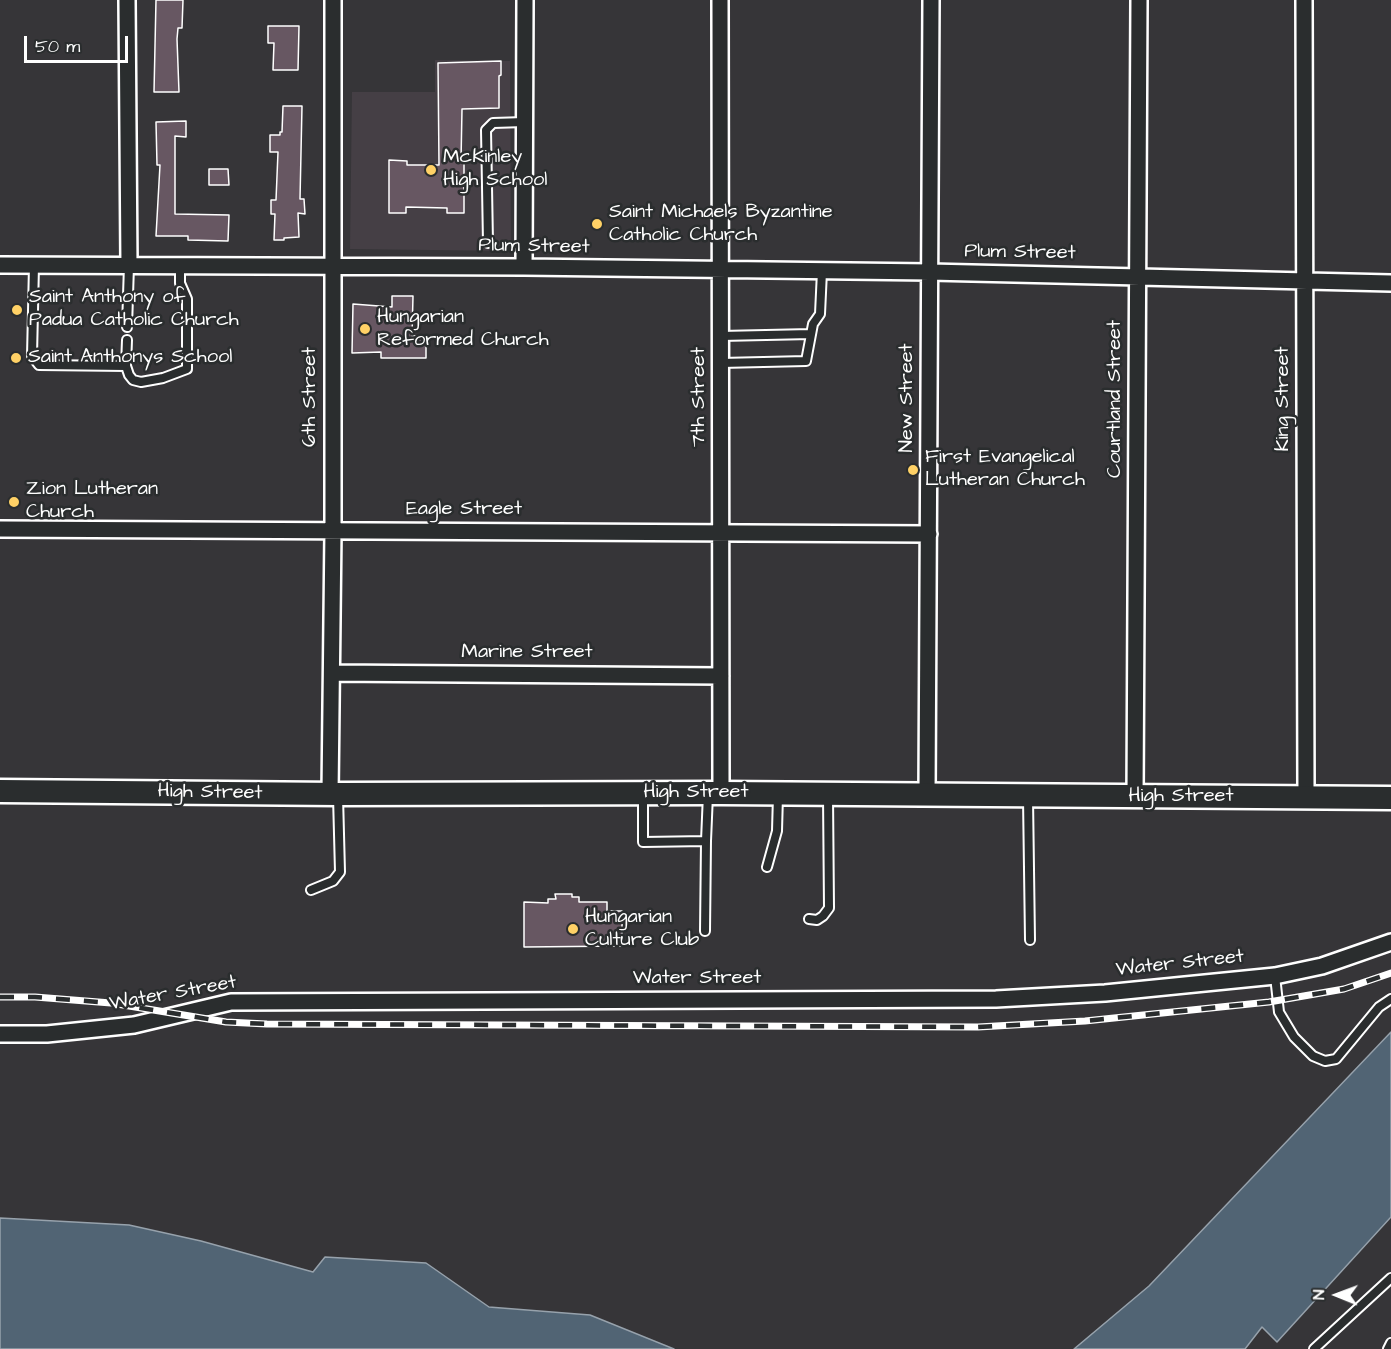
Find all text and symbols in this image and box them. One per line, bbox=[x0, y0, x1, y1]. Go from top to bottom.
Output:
scale bar bbox=[27, 24, 130, 62]
text: 50 m bbox=[35, 34, 80, 59]
place label: McKinley High School bbox=[443, 146, 547, 193]
marker: McKinley High School bbox=[424, 163, 438, 177]
place label: Saint Michaels Byzantine Catholic Church bbox=[609, 201, 833, 248]
marker: Saint Michaels Byzantine Catholic Church bbox=[590, 217, 604, 231]
street label: Plum Street bbox=[478, 234, 590, 260]
street label: Plum Street bbox=[964, 240, 1076, 266]
place label: Saint Anthony of Padua Catholic Church bbox=[29, 286, 239, 333]
marker: Saint Anthony of Padua Catholic Church bbox=[10, 303, 24, 317]
place label: Hungarian Reformed Church bbox=[377, 306, 549, 353]
street label: Courtland Street bbox=[1104, 320, 1128, 478]
marker: Hungarian Reformed Church bbox=[358, 322, 372, 336]
street label: New Street bbox=[896, 343, 920, 453]
place label: Saint Anthonys School bbox=[28, 346, 232, 370]
street label: King Street bbox=[1272, 346, 1296, 452]
street label: 6th Street bbox=[299, 347, 323, 447]
street label: 7th Street bbox=[688, 347, 712, 447]
marker: Saint Anthonys School bbox=[9, 351, 23, 365]
place label: First Evangelical Lutheran Church bbox=[925, 446, 1085, 493]
marker: First Evangelical Lutheran Church bbox=[906, 463, 920, 477]
place label: Zion Lutheran Church bbox=[26, 478, 158, 525]
marker: Zion Lutheran Church bbox=[7, 495, 21, 509]
street label: Eagle Street bbox=[406, 498, 522, 522]
street label: Marine Street bbox=[461, 641, 593, 665]
street label: High Street bbox=[157, 780, 263, 806]
street label: High Street bbox=[643, 781, 749, 805]
street label: High Street bbox=[1128, 785, 1234, 809]
place label: Hungarian Culture Club bbox=[585, 906, 699, 953]
marker: Hungarian Culture Club bbox=[566, 922, 580, 936]
street label: Water Street bbox=[1115, 945, 1245, 983]
street label: Water Street bbox=[633, 967, 761, 991]
street label: Water Street bbox=[108, 971, 238, 1017]
north arrow bbox=[1307, 1265, 1367, 1325]
text: N bbox=[1308, 1289, 1330, 1300]

